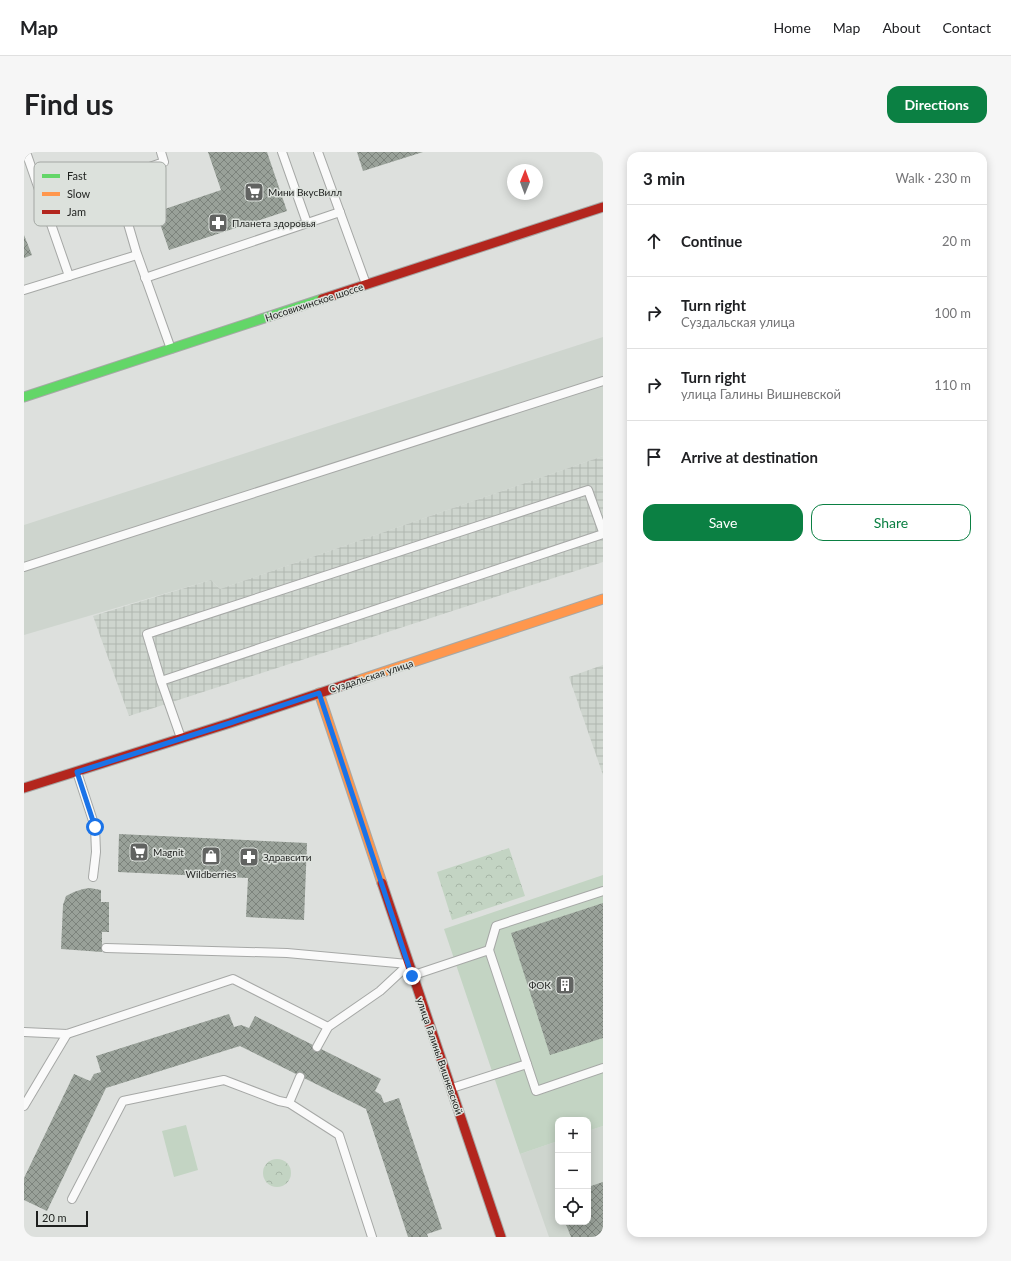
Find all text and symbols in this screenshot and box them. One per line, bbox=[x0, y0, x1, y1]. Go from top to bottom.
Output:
text: Map bbox=[20, 16, 58, 39]
text: Home bbox=[773, 19, 811, 36]
text: Map bbox=[833, 19, 860, 36]
text: About bbox=[882, 19, 920, 36]
text: Contact bbox=[942, 19, 991, 36]
button: Directions bbox=[887, 86, 987, 123]
text: Find us bbox=[24, 87, 114, 121]
legend bbox=[34, 162, 166, 226]
north arrow bbox=[507, 164, 543, 200]
text: 3 min bbox=[643, 168, 685, 189]
text: Fast bbox=[67, 169, 87, 182]
text: Walk · 230 m bbox=[895, 170, 971, 186]
supermarket icon: Мини ВкусВилл bbox=[243, 181, 265, 203]
place label: Мини ВкусВилл bbox=[268, 186, 342, 198]
text: Slow bbox=[67, 187, 91, 200]
text: Jam bbox=[67, 205, 86, 218]
pharmacy icon: Планета здоровья bbox=[207, 212, 229, 234]
place label: Планета здоровья bbox=[232, 217, 316, 229]
icon: ahead bbox=[643, 230, 665, 252]
text: Continue bbox=[681, 232, 742, 250]
text: 20 m bbox=[942, 233, 971, 249]
street label: Носовихинское шоссе bbox=[263, 280, 365, 324]
text: Turn right bbox=[681, 296, 746, 314]
icon: right bbox=[643, 302, 665, 324]
text: 100 m bbox=[934, 305, 971, 321]
text: Суздальская улица bbox=[681, 314, 795, 330]
text: Turn right bbox=[681, 368, 746, 386]
icon: right bbox=[643, 374, 665, 396]
text: 110 m bbox=[934, 377, 971, 393]
text: улица Галины Вишневской bbox=[681, 386, 841, 402]
icon: arrive bbox=[643, 446, 665, 468]
text: Arrive at destination bbox=[681, 448, 818, 466]
button: Save bbox=[643, 504, 803, 541]
button: Share bbox=[811, 504, 971, 541]
street label: Суздальская улица bbox=[327, 657, 415, 695]
route start bbox=[86, 818, 104, 836]
supermarket icon: Magnit bbox=[128, 841, 150, 863]
shop icon: Wildberries bbox=[200, 845, 222, 867]
place label: Magnit bbox=[153, 846, 184, 858]
pharmacy icon: Здравсити bbox=[238, 846, 260, 868]
place label: Здравсити bbox=[263, 851, 312, 863]
place label: Wildberries bbox=[186, 868, 236, 880]
route end bbox=[403, 967, 421, 985]
building icon: ФОК bbox=[554, 974, 576, 996]
place label: ФОК bbox=[528, 979, 551, 991]
street label: улица Галины Вишневской bbox=[414, 996, 466, 1116]
map controls bbox=[555, 1117, 591, 1225]
button: + bbox=[555, 1117, 591, 1153]
button: − bbox=[555, 1153, 591, 1189]
button: locate bbox=[555, 1189, 591, 1225]
scale bar bbox=[36, 1209, 88, 1228]
text: 20 m bbox=[42, 1211, 67, 1224]

